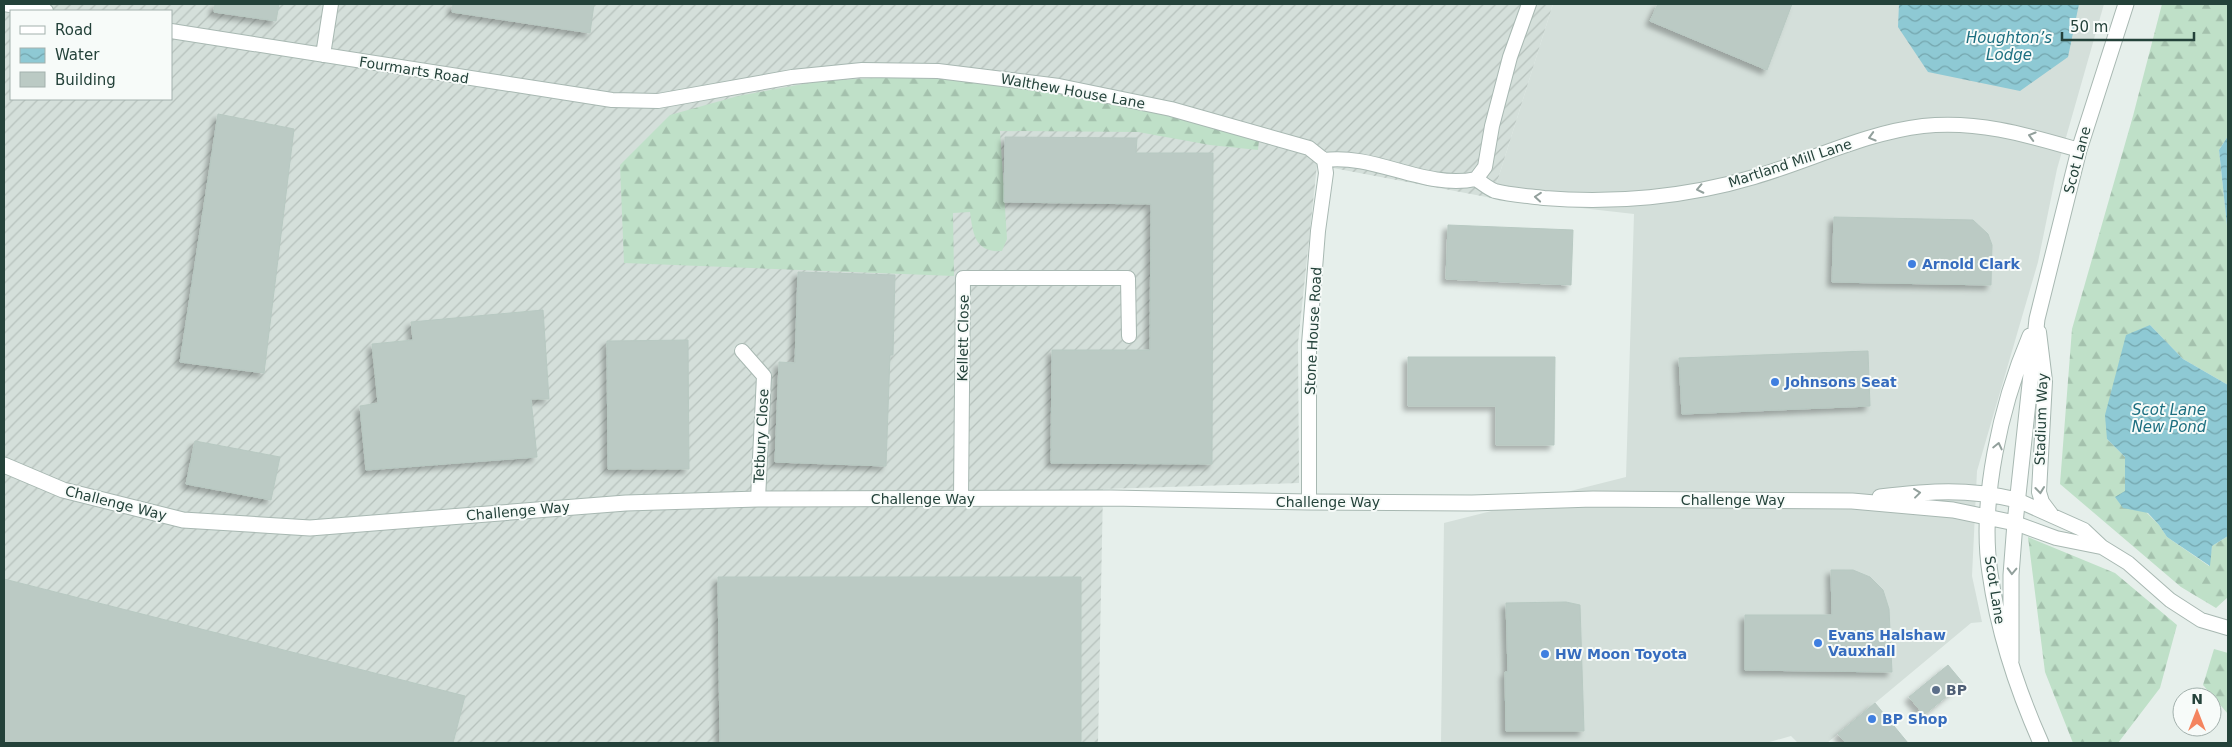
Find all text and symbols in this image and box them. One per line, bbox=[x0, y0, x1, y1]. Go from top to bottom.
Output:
legend bbox=[10, 10, 172, 100]
scale bar bbox=[2062, 10, 2194, 42]
text: 50 m bbox=[2070, 18, 2108, 36]
text: Road bbox=[55, 21, 93, 39]
water label: Houghton’s Lodge bbox=[1966, 29, 2052, 64]
text: Water bbox=[55, 46, 100, 64]
street label: Fourmarts Road bbox=[358, 53, 470, 87]
street label: Walthew House Lane bbox=[999, 70, 1147, 112]
text: Building bbox=[55, 71, 116, 89]
street label: Scot Lane bbox=[2060, 125, 2094, 195]
one-way arrow bbox=[1868, 131, 1877, 141]
one-way arrow bbox=[2029, 132, 2037, 142]
street label: Martland Mill Lane bbox=[1726, 136, 1854, 190]
one-way arrow bbox=[1696, 183, 1705, 194]
one-way arrow bbox=[1534, 192, 1542, 203]
place label: Arnold Clark bbox=[1922, 256, 2020, 272]
marker: Arnold Clark bbox=[1906, 258, 1918, 270]
street label: Stone House Road bbox=[1302, 266, 1324, 396]
street label: Kellett Close bbox=[954, 294, 972, 382]
street label: Stadium Way bbox=[2031, 372, 2051, 466]
place label: Johnsons Seat bbox=[1784, 374, 1897, 390]
marker: Johnsons Seat bbox=[1769, 376, 1781, 388]
street label: Tetbury Close bbox=[750, 388, 771, 485]
water label: Scot Lane New Pond bbox=[2132, 401, 2207, 436]
one-way arrow bbox=[1992, 441, 2002, 450]
street label: Challenge Way bbox=[63, 483, 169, 523]
one-way arrow bbox=[2034, 486, 2045, 494]
one-way arrow bbox=[1914, 488, 1922, 499]
street label: Challenge Way bbox=[871, 491, 975, 507]
street label: Challenge Way bbox=[1681, 492, 1785, 508]
street label: Challenge Way bbox=[1276, 494, 1380, 510]
street label: Challenge Way bbox=[465, 498, 571, 524]
street label: Scot Lane bbox=[1982, 555, 2008, 625]
one-way arrow bbox=[2006, 568, 2017, 576]
place label: Evans Halshaw Vauxhall bbox=[1828, 627, 1946, 659]
marker: Evans Halshaw Vauxhall bbox=[1812, 637, 1824, 649]
place label: HW Moon Toyota bbox=[1555, 646, 1687, 662]
marker: HW Moon Toyota bbox=[1539, 648, 1551, 660]
place label: BP bbox=[1946, 682, 1967, 698]
marker: BP bbox=[1930, 684, 1942, 696]
north arrow bbox=[2172, 687, 2222, 737]
text: N bbox=[2191, 691, 2203, 707]
place label: BP Shop bbox=[1882, 711, 1948, 727]
marker: BP Shop bbox=[1866, 713, 1878, 725]

